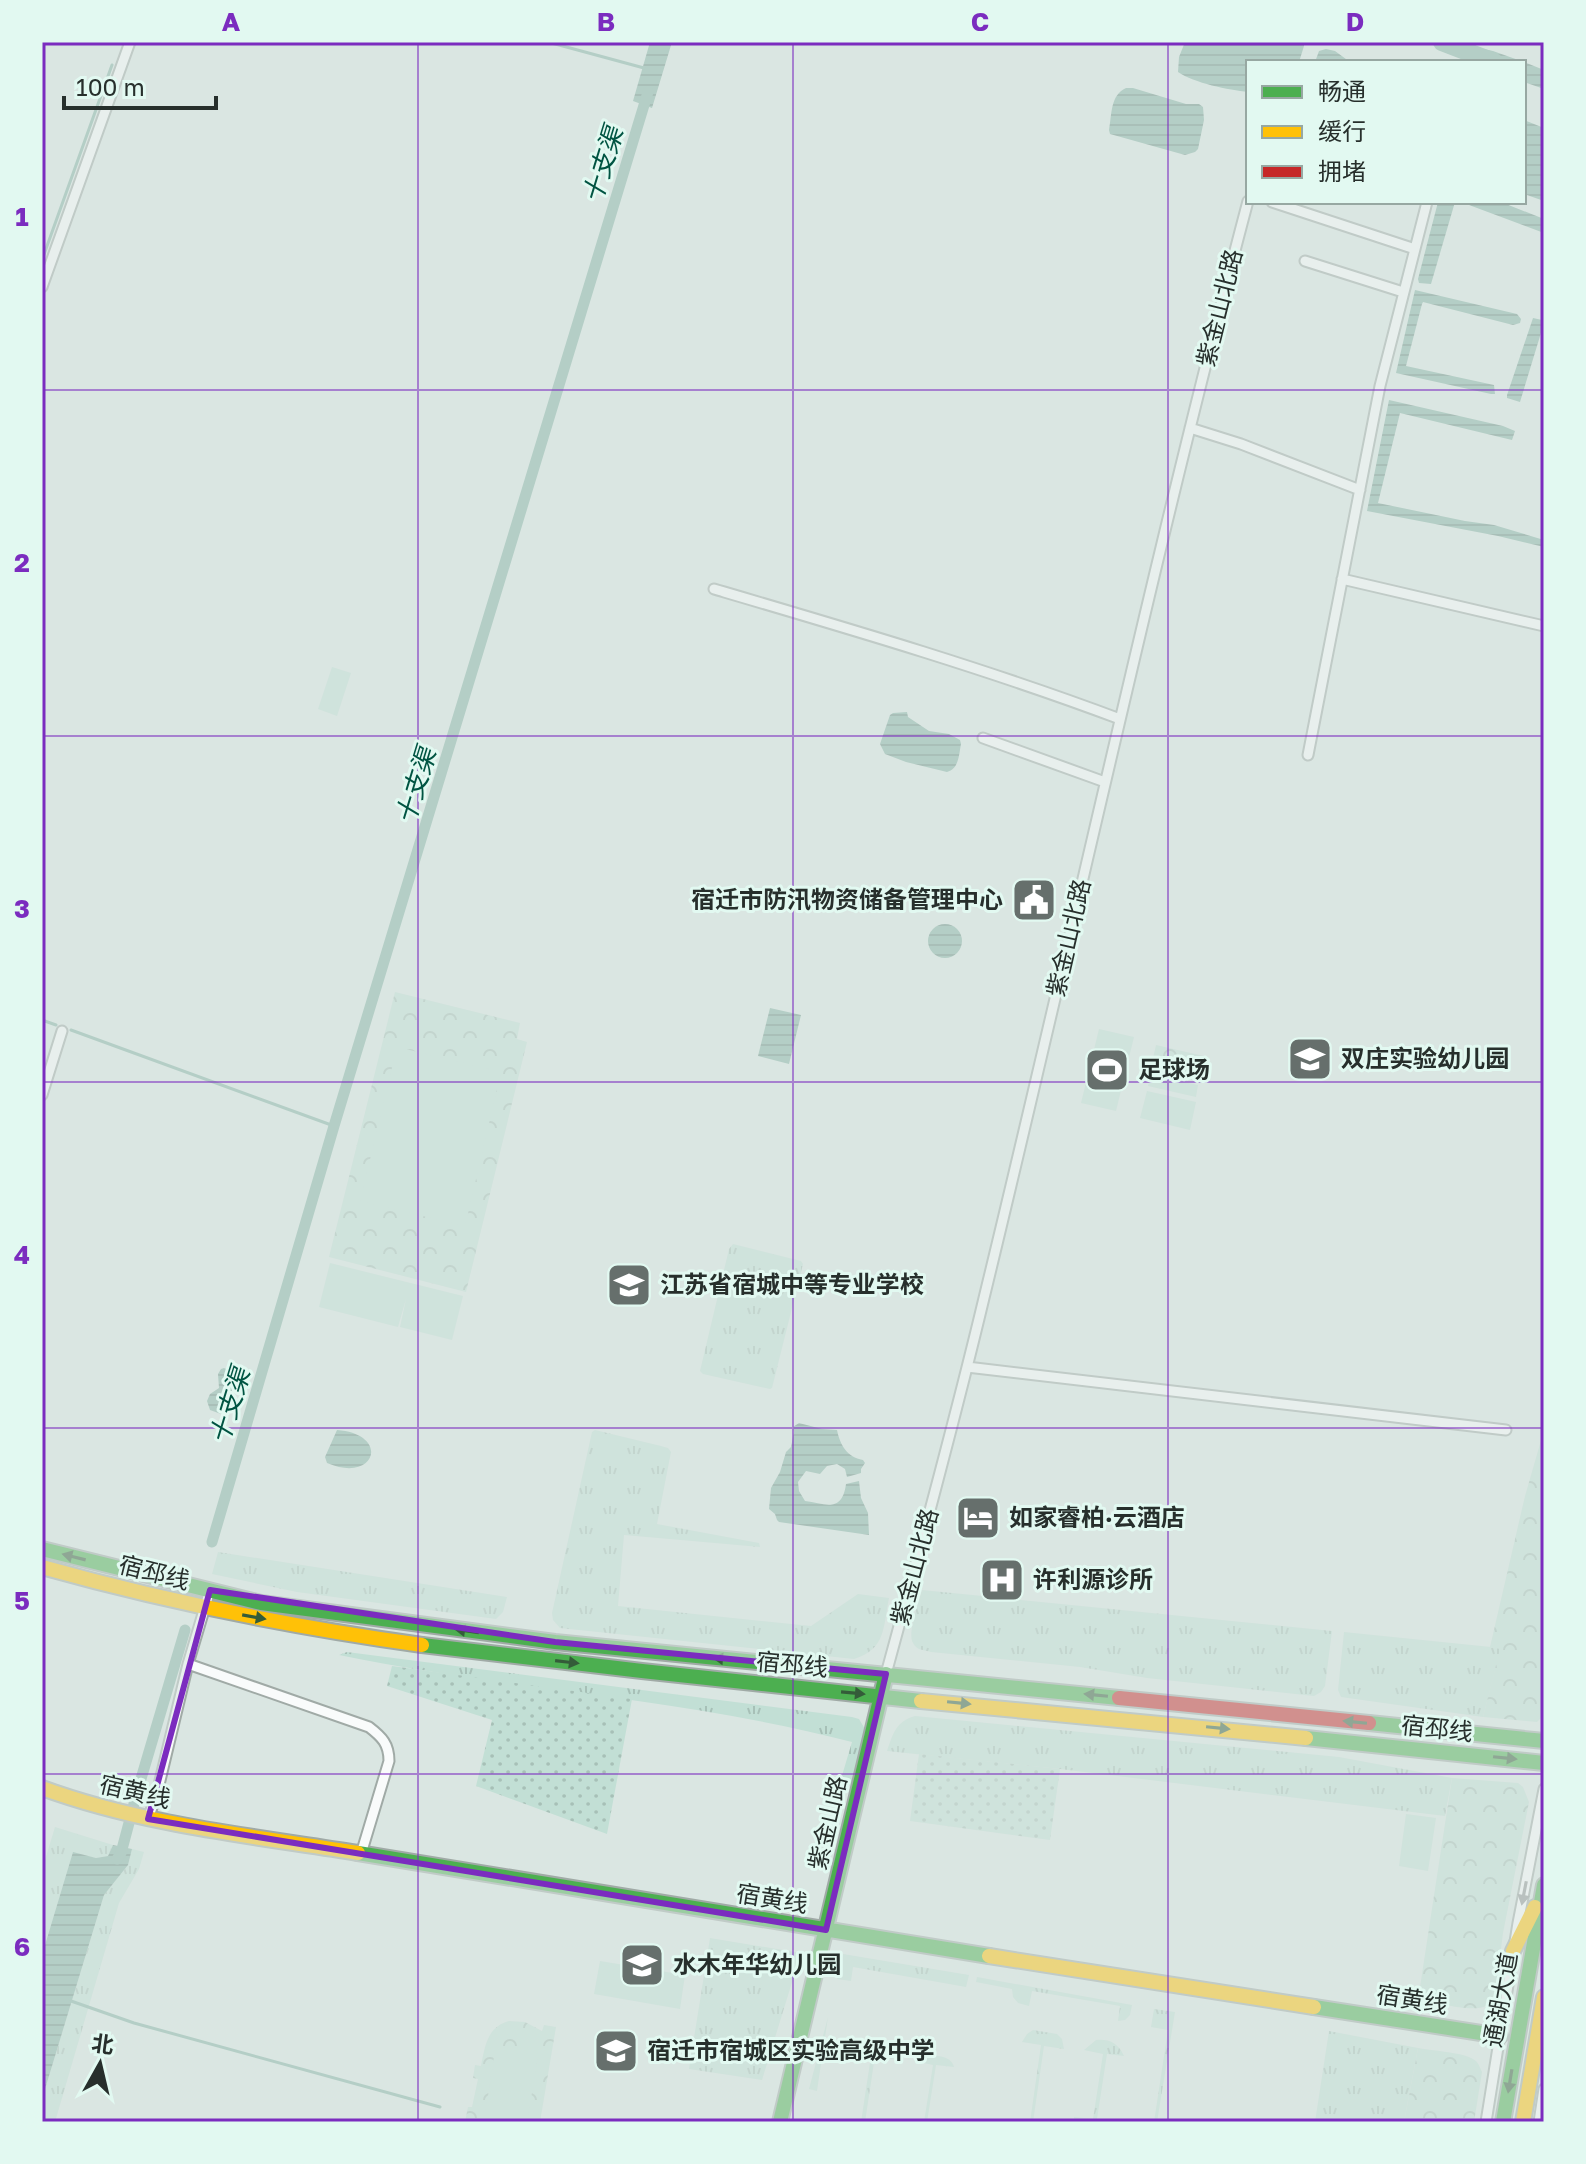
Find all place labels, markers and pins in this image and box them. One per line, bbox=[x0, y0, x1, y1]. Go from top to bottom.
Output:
public building icon: 宿迁市防汛物资储备管理中心 bbox=[1010, 876, 1058, 924]
place label: 宿迁市防汛物资储备管理中心 bbox=[691, 884, 1003, 913]
school or university icon: 双庄实验幼儿园 bbox=[1286, 1035, 1334, 1083]
place label: 双庄实验幼儿园 bbox=[1341, 1043, 1509, 1072]
sports icon: 足球场 bbox=[1083, 1046, 1131, 1094]
place label: 足球场 bbox=[1138, 1054, 1210, 1083]
school or university icon: 江苏省宿城中等专业学校 bbox=[605, 1261, 653, 1309]
place label: 江苏省宿城中等专业学校 bbox=[660, 1269, 924, 1298]
hotel icon: 如家睿柏·云酒店 bbox=[954, 1494, 1002, 1542]
place label: 如家睿柏·云酒店 bbox=[1009, 1502, 1185, 1531]
hospital icon: 许利源诊所 bbox=[978, 1556, 1026, 1604]
place label: 许利源诊所 bbox=[1033, 1564, 1153, 1593]
school or university icon: 水木年华幼儿园 bbox=[618, 1941, 666, 1989]
place label: 水木年华幼儿园 bbox=[673, 1949, 841, 1978]
school or university icon: 宿迁市宿城区实验高级中学 bbox=[592, 2027, 640, 2075]
place label: 宿迁市宿城区实验高级中学 bbox=[647, 2035, 935, 2064]

